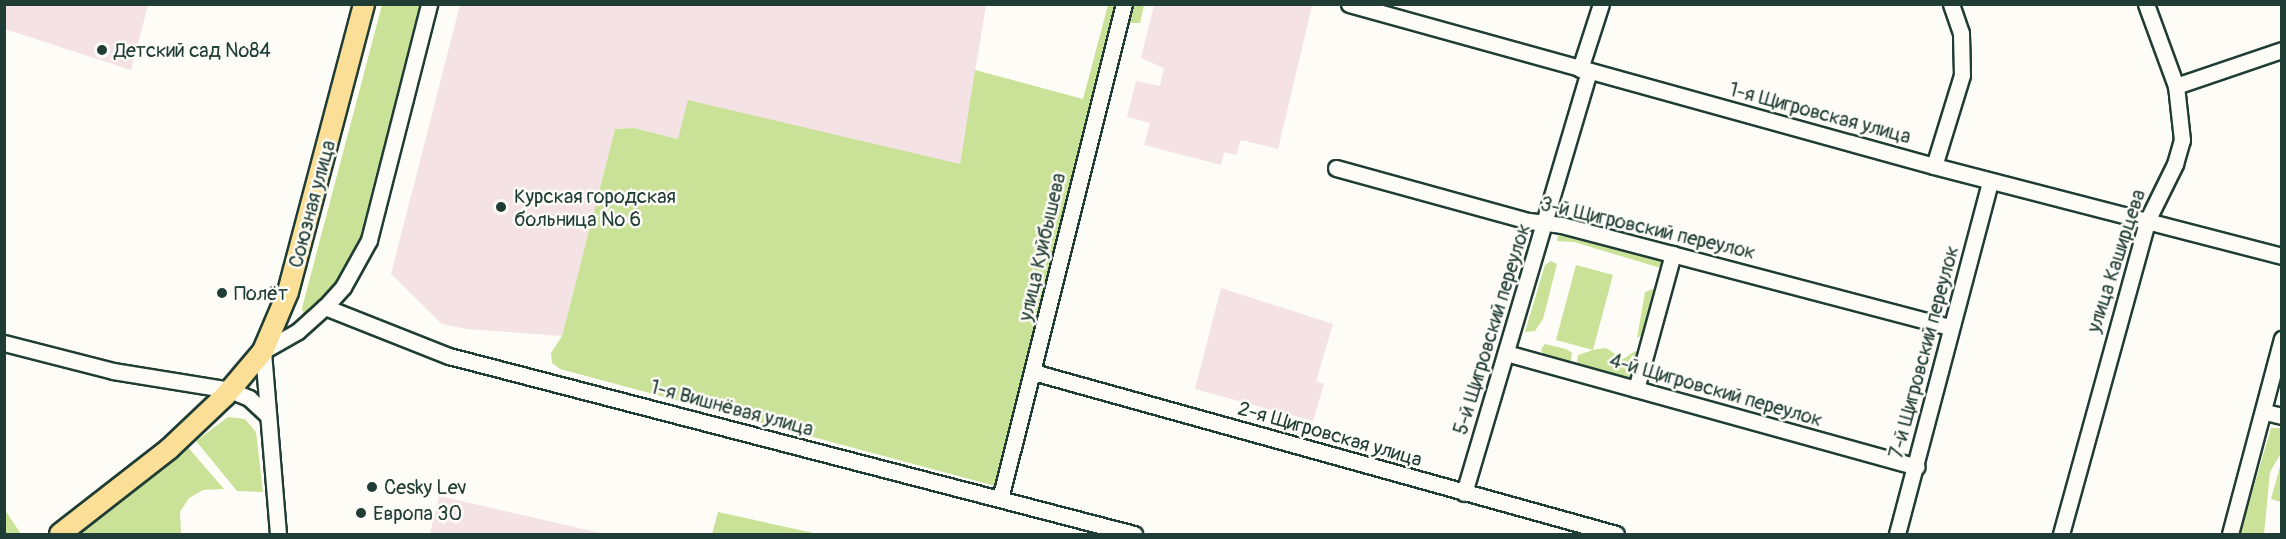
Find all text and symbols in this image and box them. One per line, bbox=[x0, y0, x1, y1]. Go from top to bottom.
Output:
place label: Детский сад №84 bbox=[114, 38, 271, 62]
marker: Детский сад №84 bbox=[95, 43, 109, 57]
street label: 1-я Щигровская улица bbox=[1727, 77, 1913, 149]
street label: Союзная улица bbox=[283, 138, 341, 270]
street label: улица Куйбышева bbox=[1013, 171, 1071, 323]
place label: Курская городская больница № 6 bbox=[514, 184, 676, 231]
street label: улица Каширцева bbox=[2082, 186, 2150, 336]
street label: 3-й Щигровский переулок bbox=[1538, 192, 1758, 264]
marker: Курская городская больница № 6 bbox=[492, 198, 510, 216]
street label: 5-й Щигровский переулок bbox=[1448, 220, 1536, 438]
street label: 7-й Щигровский переулок bbox=[1884, 243, 1964, 461]
place label: Полёт bbox=[234, 281, 288, 305]
marker: Полёт bbox=[215, 286, 229, 300]
street label: 4-й Щигровский переулок bbox=[1607, 348, 1825, 432]
street label: 1-я Вишнёвая улица bbox=[648, 375, 816, 441]
street label: 2-я Щигровская улица bbox=[1235, 396, 1425, 472]
place label: Cesky Lev bbox=[384, 475, 466, 499]
marker: Cesky Lev bbox=[365, 480, 379, 494]
place label: Европа 30 bbox=[373, 501, 462, 525]
marker: Европа 30 bbox=[354, 506, 368, 520]

